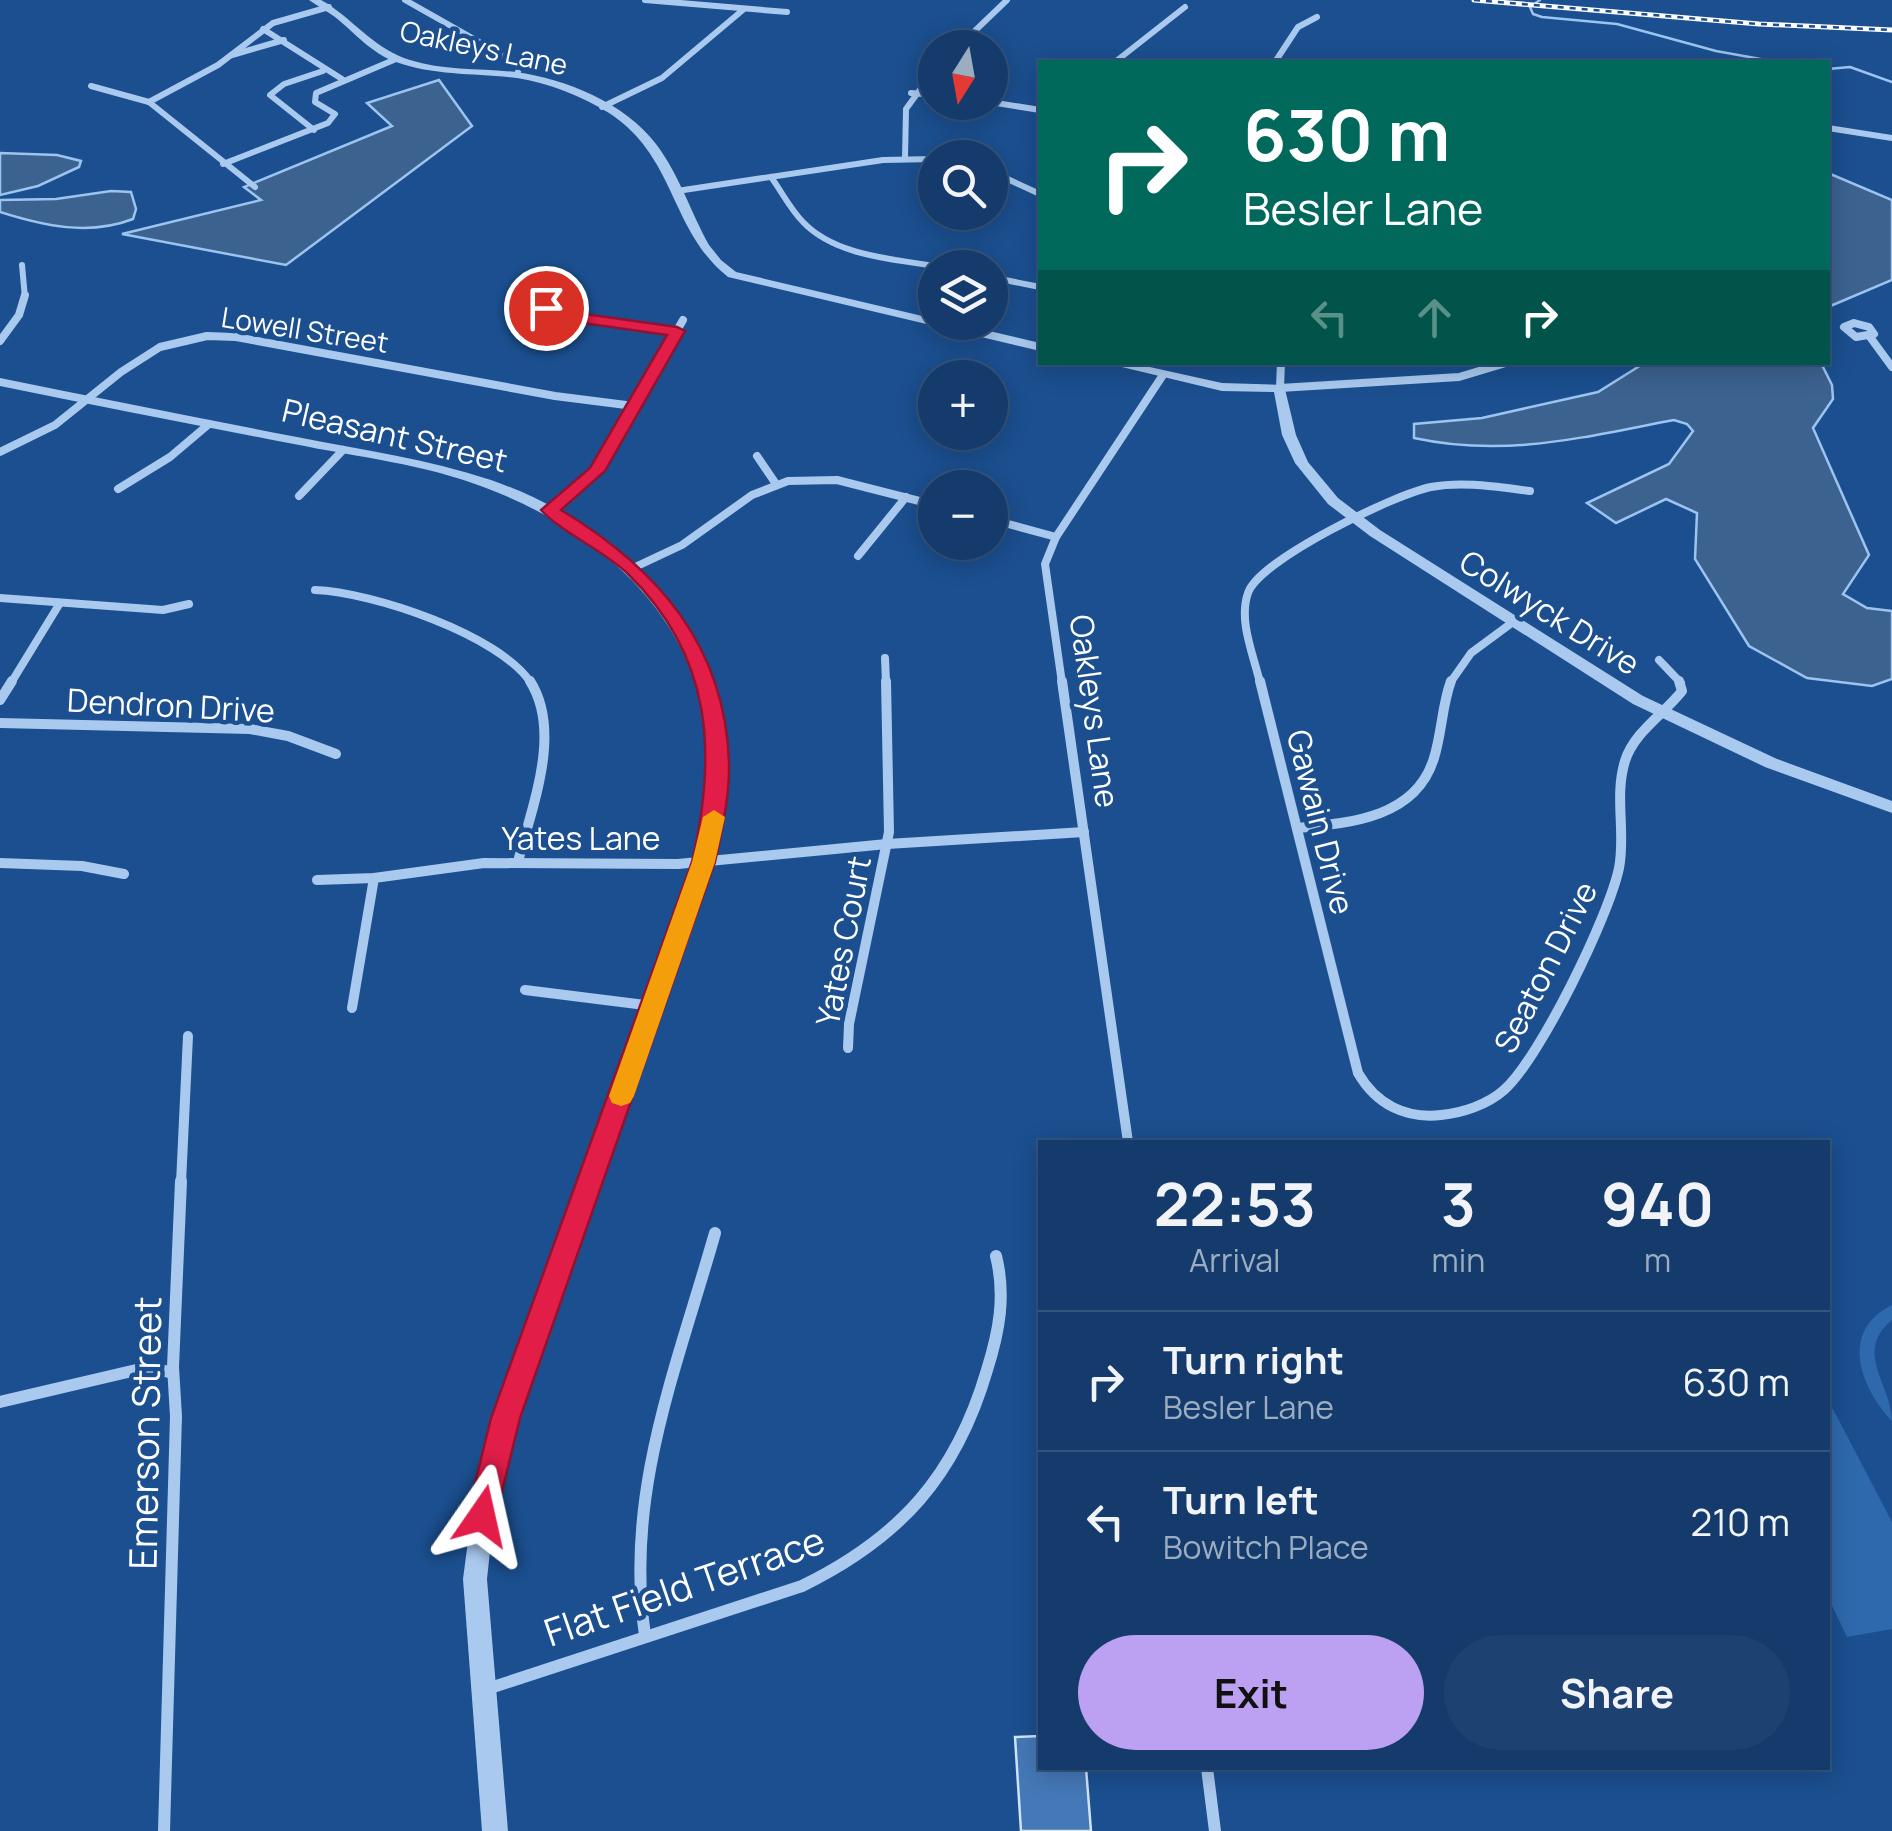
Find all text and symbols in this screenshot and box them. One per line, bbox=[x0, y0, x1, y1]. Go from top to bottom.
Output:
street label: Oakleys Lane bbox=[397, 11, 571, 83]
north arrow bbox=[918, 30, 1008, 120]
map controls bbox=[918, 30, 1008, 560]
text: 630 m bbox=[1243, 86, 1450, 182]
icon: right bbox=[1078, 100, 1208, 230]
button: search bbox=[918, 140, 1008, 230]
text: Besler Lane bbox=[1243, 177, 1483, 239]
button: layers bbox=[918, 250, 1008, 340]
pin bbox=[504, 266, 589, 351]
icon: arrive bbox=[519, 281, 574, 336]
icon: left bbox=[1302, 290, 1357, 345]
icon: ahead bbox=[1407, 290, 1462, 345]
icon: right bbox=[1512, 290, 1567, 345]
street label: Lowell Street bbox=[219, 297, 391, 361]
button: + bbox=[918, 360, 1008, 450]
street label: Pleasant Street bbox=[278, 388, 512, 482]
button: − bbox=[918, 470, 1008, 560]
street label: Colwyck Drive bbox=[1452, 539, 1648, 685]
street label: Oakleys Lane bbox=[1060, 612, 1130, 810]
street label: Dendron Drive bbox=[66, 678, 276, 732]
street label: Gawain Drive bbox=[1277, 725, 1365, 919]
street label: Yates Lane bbox=[502, 816, 660, 860]
street label: Yates Court bbox=[805, 852, 881, 1030]
street label: Seaton Drive bbox=[1483, 874, 1607, 1060]
text: 22:53 bbox=[1154, 1162, 1316, 1244]
text: 3 bbox=[1441, 1162, 1476, 1244]
text: 940 bbox=[1601, 1162, 1714, 1244]
text: Arrival bbox=[1189, 1238, 1280, 1282]
text: min bbox=[1432, 1238, 1485, 1282]
text: m bbox=[1644, 1238, 1671, 1282]
street label: Emerson Street bbox=[116, 1296, 172, 1570]
text: Turn right bbox=[1163, 1333, 1344, 1385]
icon: right bbox=[1078, 1354, 1133, 1409]
text: 630 m bbox=[1682, 1355, 1790, 1407]
text: Besler Lane bbox=[1163, 1385, 1334, 1429]
position arrow bbox=[430, 1464, 534, 1568]
text: Turn left bbox=[1163, 1473, 1319, 1525]
icon: left bbox=[1078, 1494, 1133, 1549]
text: 210 m bbox=[1691, 1495, 1790, 1547]
street label: Flat Field Terrace bbox=[537, 1513, 831, 1657]
text: Bowitch Place bbox=[1163, 1525, 1369, 1569]
button: Exit bbox=[1078, 1635, 1424, 1750]
button: Share bbox=[1444, 1635, 1790, 1750]

